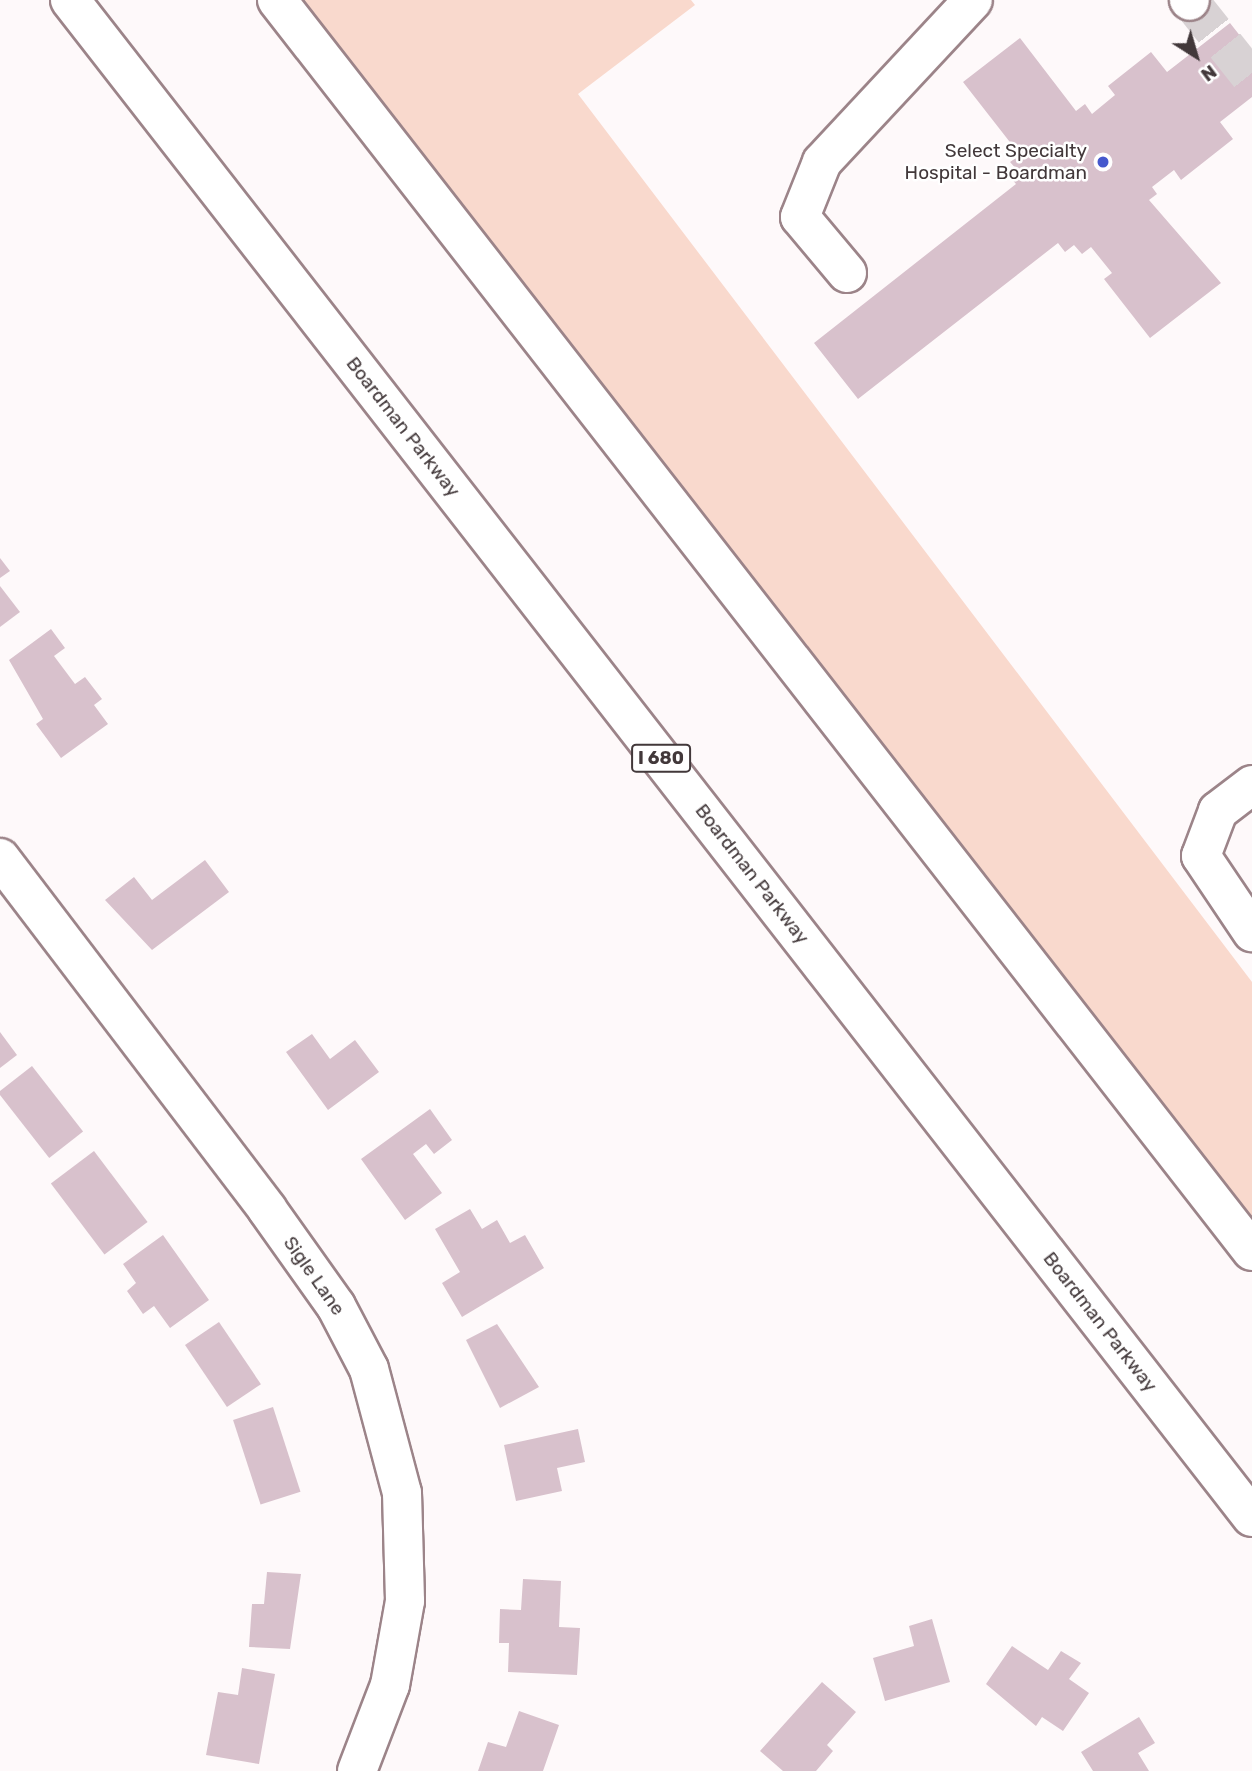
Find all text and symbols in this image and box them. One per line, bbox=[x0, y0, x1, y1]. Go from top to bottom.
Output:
north arrow bbox=[1161, 21, 1231, 91]
text: N bbox=[1197, 60, 1221, 86]
place label: Select Specialty Hospital - Boardman bbox=[905, 140, 1087, 184]
marker: Select Specialty Hospital - Boardman bbox=[1093, 152, 1113, 172]
street label: Boardman Parkway bbox=[341, 353, 465, 501]
road number: I 680 bbox=[630, 744, 692, 772]
street label: Boardman Parkway bbox=[690, 800, 814, 948]
street label: Sigle Lane bbox=[279, 1232, 349, 1320]
street label: Boardman Parkway bbox=[1038, 1248, 1162, 1396]

